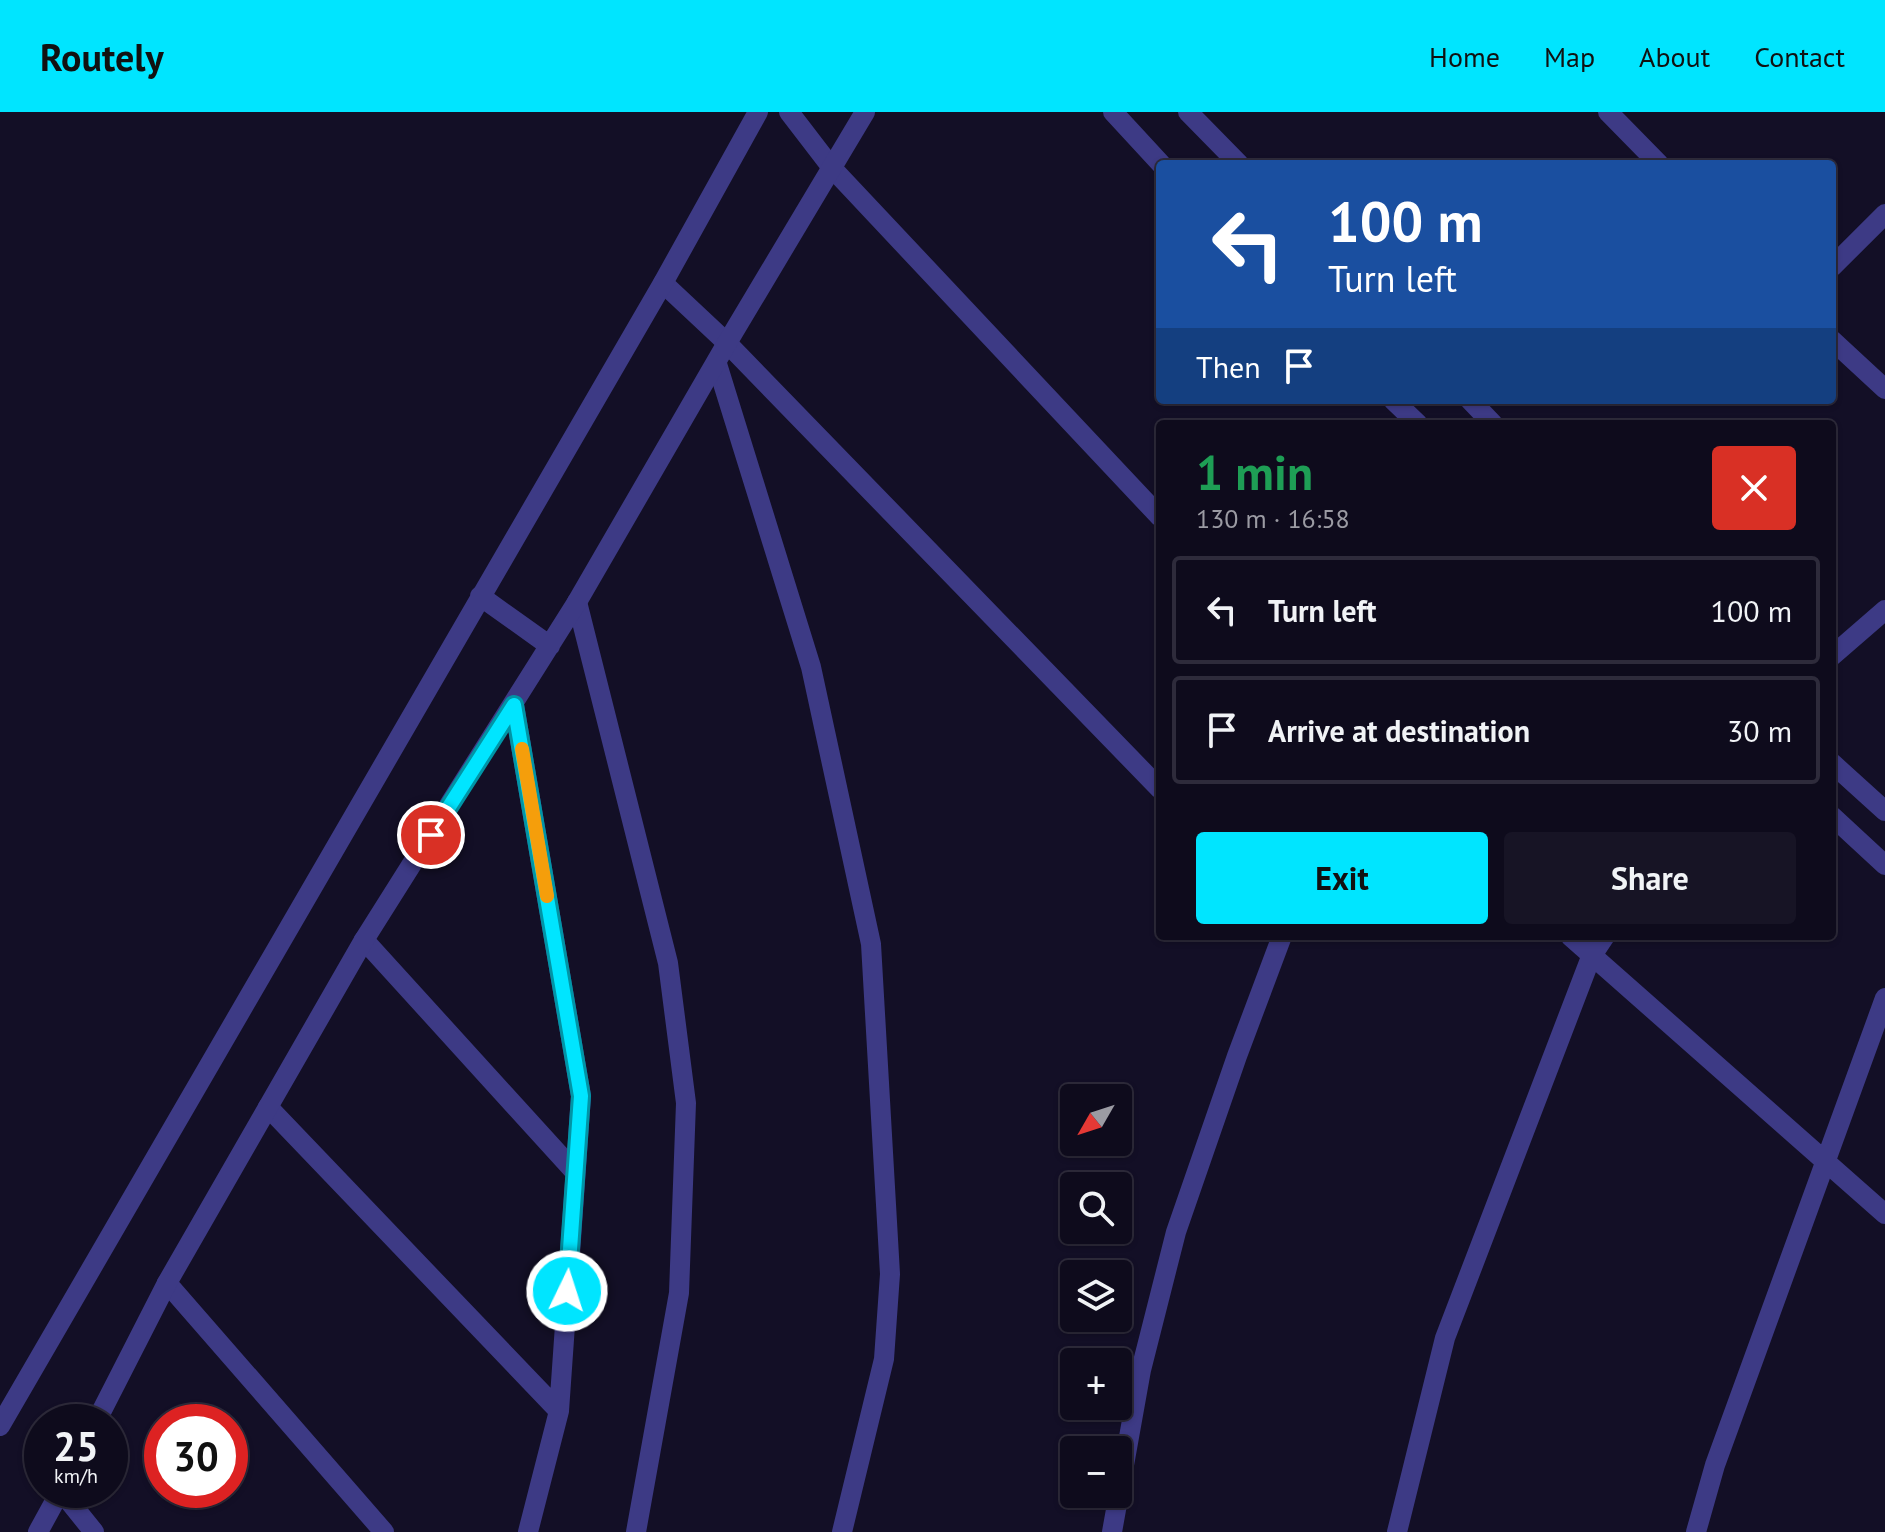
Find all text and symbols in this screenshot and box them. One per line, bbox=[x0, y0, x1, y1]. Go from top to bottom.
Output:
text: Routely bbox=[40, 32, 164, 81]
text: Home bbox=[1429, 38, 1500, 75]
text: Map bbox=[1544, 38, 1595, 75]
text: About bbox=[1639, 38, 1710, 75]
text: Contact bbox=[1754, 38, 1845, 75]
text: 100 m bbox=[1328, 185, 1483, 257]
icon: left bbox=[1196, 192, 1300, 296]
text: Turn left bbox=[1328, 255, 1457, 302]
icon: arrive bbox=[1277, 344, 1321, 388]
text: Then bbox=[1196, 347, 1261, 386]
text: 1 min bbox=[1196, 441, 1313, 503]
button: close bbox=[1712, 446, 1796, 530]
text: 130 m · 16:58 bbox=[1196, 502, 1350, 535]
icon: left bbox=[1200, 588, 1244, 632]
text: Turn left bbox=[1268, 591, 1376, 630]
text: 100 m bbox=[1711, 591, 1792, 630]
icon: arrive bbox=[1200, 708, 1244, 752]
text: Arrive at destination bbox=[1268, 711, 1530, 750]
text: 30 m bbox=[1727, 711, 1792, 750]
pin bbox=[397, 801, 465, 869]
icon: arrive bbox=[409, 813, 453, 857]
button: Exit bbox=[1196, 832, 1488, 924]
button: Share bbox=[1504, 832, 1796, 924]
north arrow bbox=[1060, 1084, 1132, 1156]
map controls bbox=[1060, 1084, 1132, 1508]
button: search bbox=[1060, 1172, 1132, 1244]
position arrow bbox=[525, 1249, 609, 1333]
button: layers bbox=[1060, 1260, 1132, 1332]
button: + bbox=[1060, 1348, 1132, 1420]
speed limit sign: 30 bbox=[144, 1404, 248, 1508]
text: 25 bbox=[53, 1420, 99, 1472]
button: − bbox=[1060, 1436, 1132, 1508]
text: km/h bbox=[54, 1463, 98, 1489]

